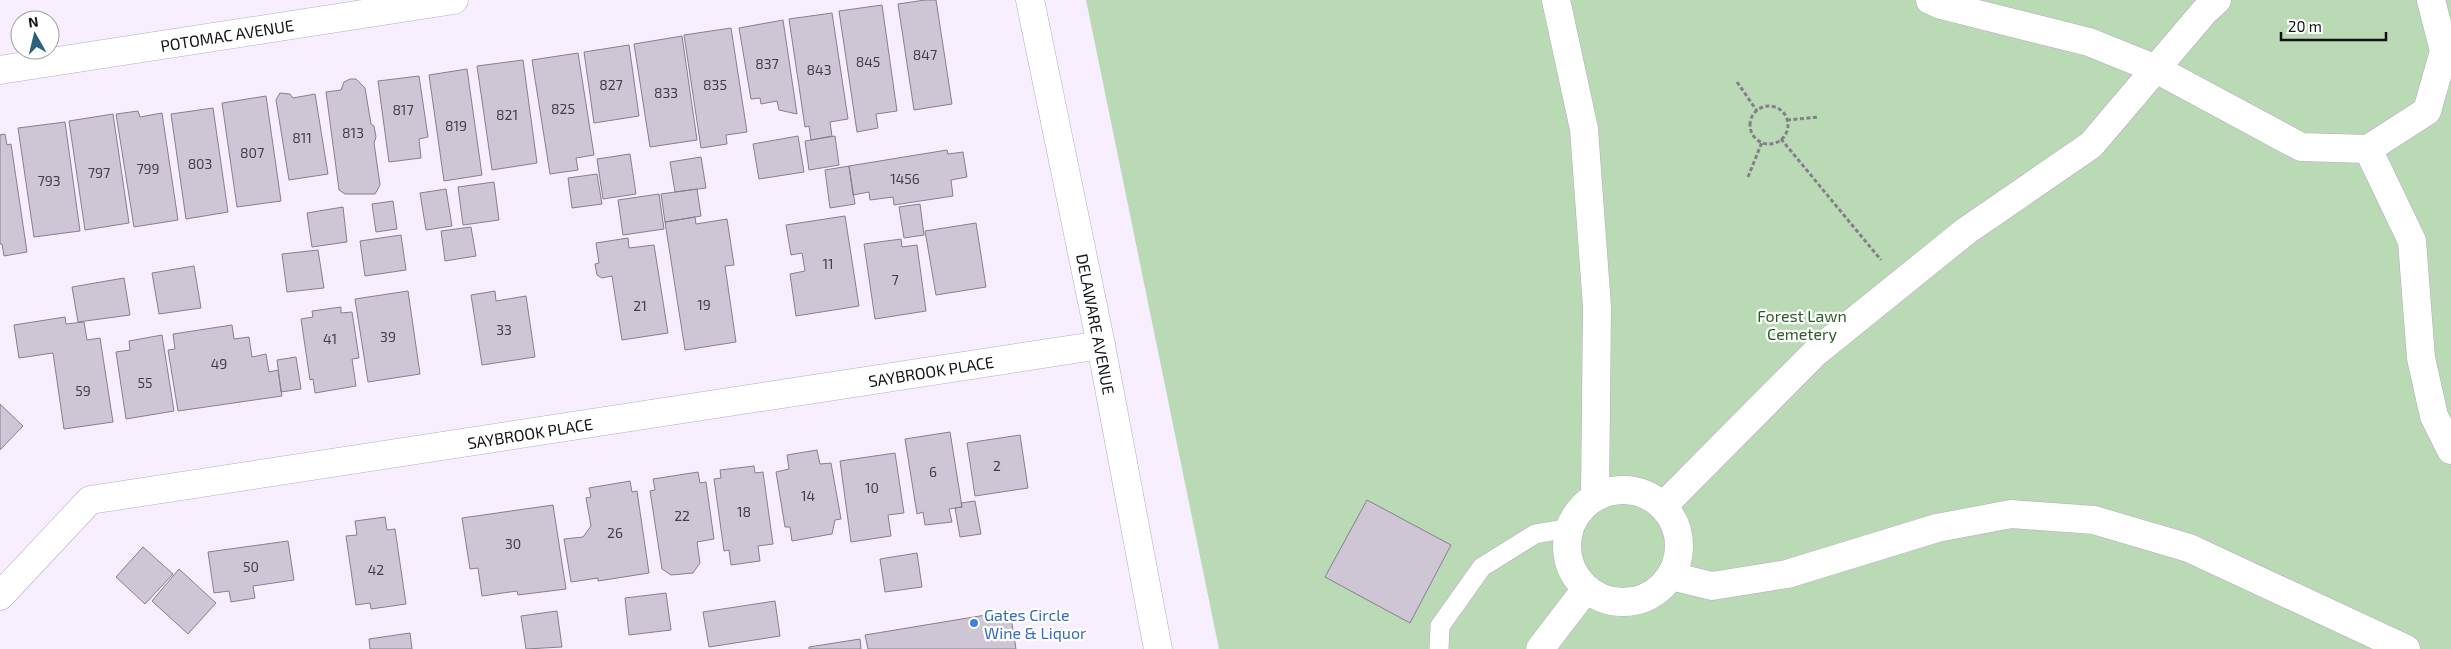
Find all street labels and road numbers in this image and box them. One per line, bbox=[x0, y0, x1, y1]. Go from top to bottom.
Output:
street label: POTOMAC AVENUE bbox=[159, 15, 295, 55]
street label: DELAWARE AVENUE bbox=[1073, 252, 1119, 396]
street label: SAYBROOK PLACE bbox=[867, 352, 995, 390]
street label: SAYBROOK PLACE bbox=[466, 414, 594, 452]

